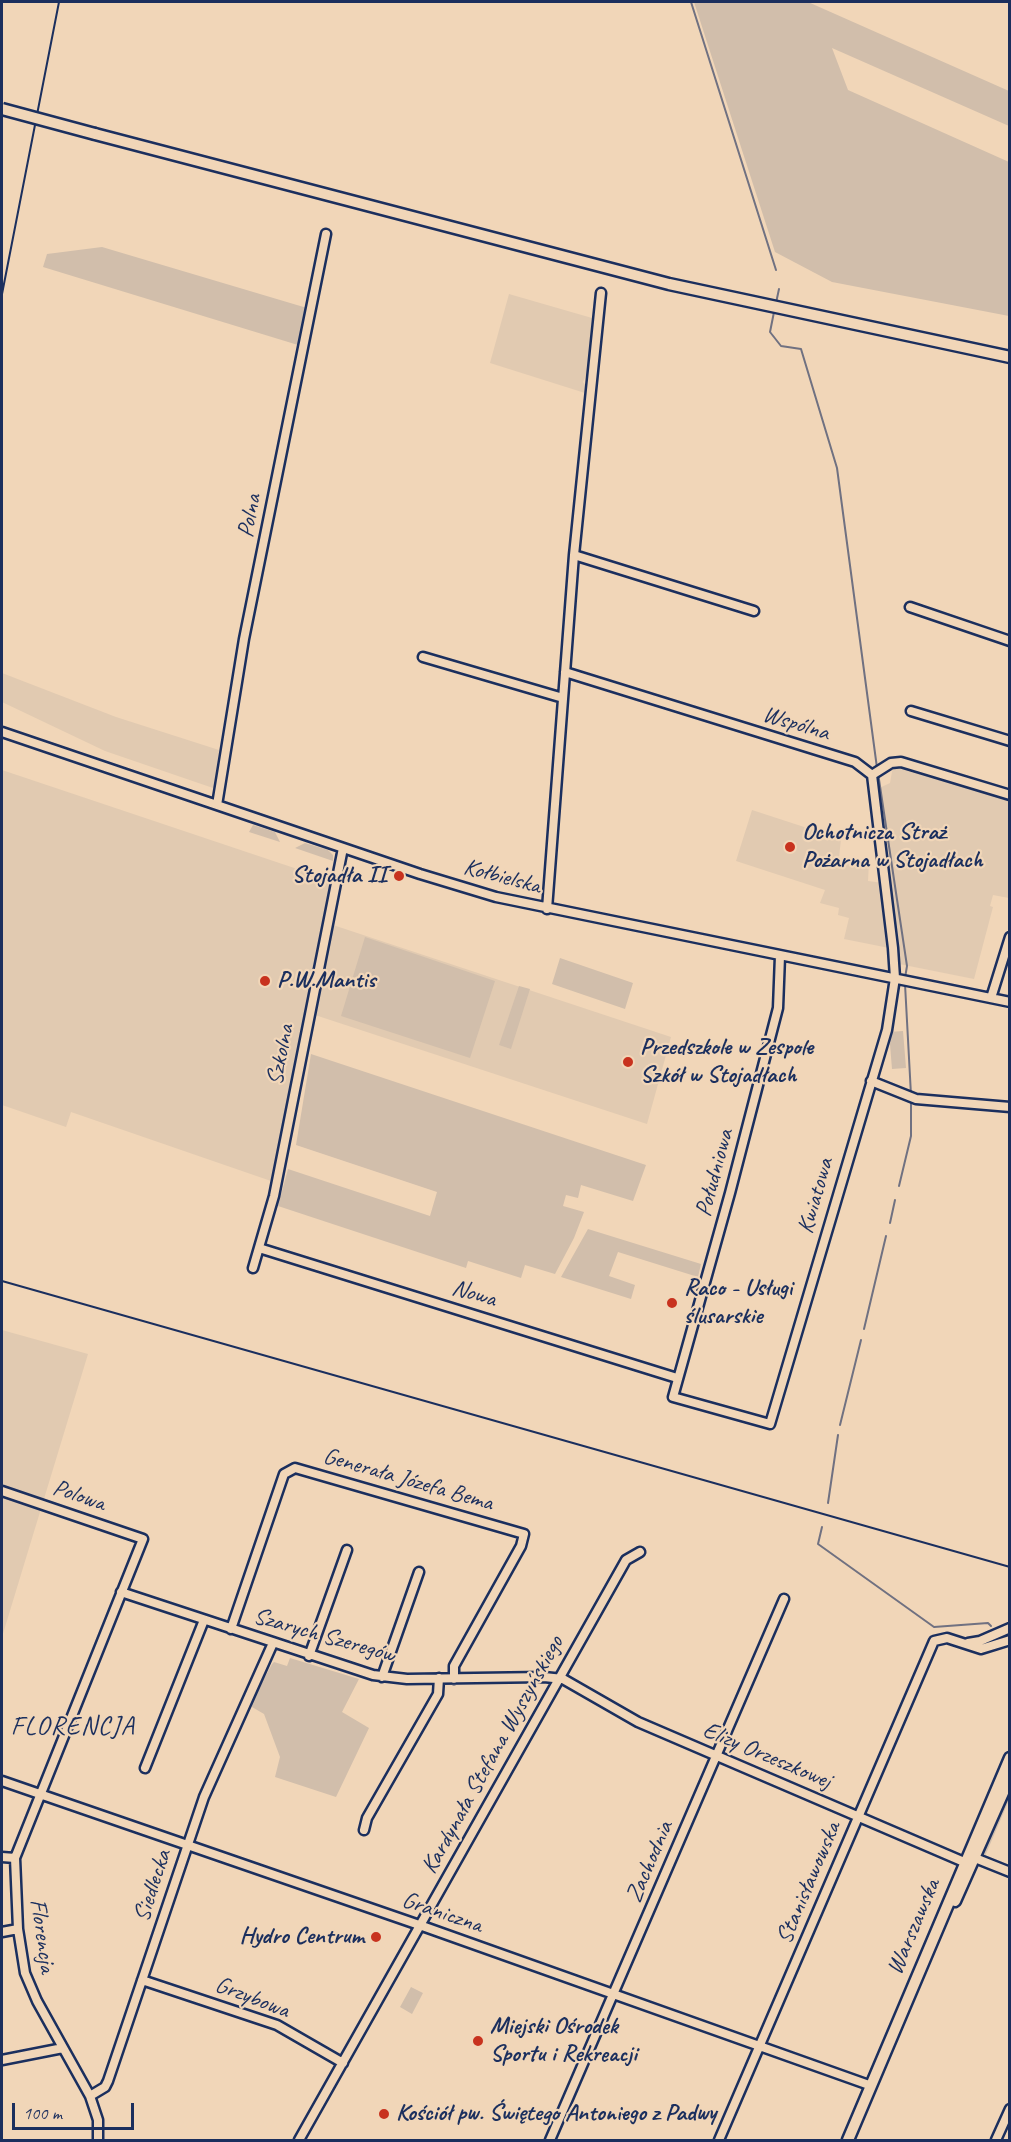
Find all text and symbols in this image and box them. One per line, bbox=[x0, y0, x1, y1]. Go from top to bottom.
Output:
street label: Polna bbox=[232, 492, 268, 540]
street label: Wspólna bbox=[759, 700, 833, 748]
place label: Ochotnicza Straż Pożarna w Stojadłach bbox=[802, 819, 983, 875]
marker: Ochotnicza Straż Pożarna w Stojadłach bbox=[783, 840, 797, 854]
street label: Kołbielska bbox=[461, 853, 543, 901]
place label: Stojadła II bbox=[291, 862, 387, 890]
marker: Stojadła II bbox=[392, 869, 406, 883]
place label: P.W.Mantis bbox=[277, 967, 375, 995]
marker: P.W.Mantis bbox=[258, 974, 272, 988]
street label: Szkolna bbox=[261, 1022, 301, 1088]
place label: Przedszkole w Zespole Szkół w Stojadłach bbox=[640, 1034, 813, 1090]
marker: Przedszkole w Zespole Szkół w Stojadłach bbox=[621, 1055, 635, 1069]
street label: Południowa bbox=[690, 1126, 740, 1220]
street label: Kwiatowa bbox=[792, 1155, 840, 1237]
street label: Nowa bbox=[448, 1274, 500, 1314]
place label: Raco - Usługi ślusarskie bbox=[684, 1275, 792, 1331]
marker: Raco - Usługi ślusarskie bbox=[665, 1296, 679, 1310]
street label: Generała Józefa Bema bbox=[320, 1442, 496, 1518]
street label: Polowa bbox=[49, 1474, 109, 1518]
street label: Szarych Szeregów bbox=[250, 1602, 398, 1670]
street label: Kardynała Stefana Wyszyńskiego bbox=[416, 1631, 570, 1879]
district label: FLORENCJA bbox=[11, 1711, 135, 1743]
street label: Elizy Orzeszkowej bbox=[698, 1716, 836, 1796]
street label: Zachodnia bbox=[620, 1817, 680, 1907]
street label: Stanisławowska bbox=[770, 1818, 848, 1948]
street label: Siedlecka bbox=[128, 1846, 178, 1926]
street label: Warszawska bbox=[881, 1875, 947, 1979]
street label: Graniczna bbox=[398, 1886, 486, 1940]
street label: Florencja bbox=[23, 1897, 61, 1975]
place label: Hydro Centrum bbox=[239, 1923, 364, 1951]
marker: Hydro Centrum bbox=[369, 1930, 383, 1944]
street label: Grzybowa bbox=[211, 1971, 293, 2025]
place label: Miejski Ośrodek Sportu i Rekreacji bbox=[490, 2013, 637, 2069]
marker: Miejski Ośrodek Sportu i Rekreacji bbox=[471, 2034, 485, 2048]
scale bar bbox=[15, 2091, 136, 2129]
place label: Kościół pw. Świętego Antoniego z Padwy bbox=[396, 2100, 716, 2128]
text: 100 m bbox=[23, 2102, 62, 2124]
marker: Kościół pw. Świętego Antoniego z Padwy bbox=[377, 2107, 391, 2121]

